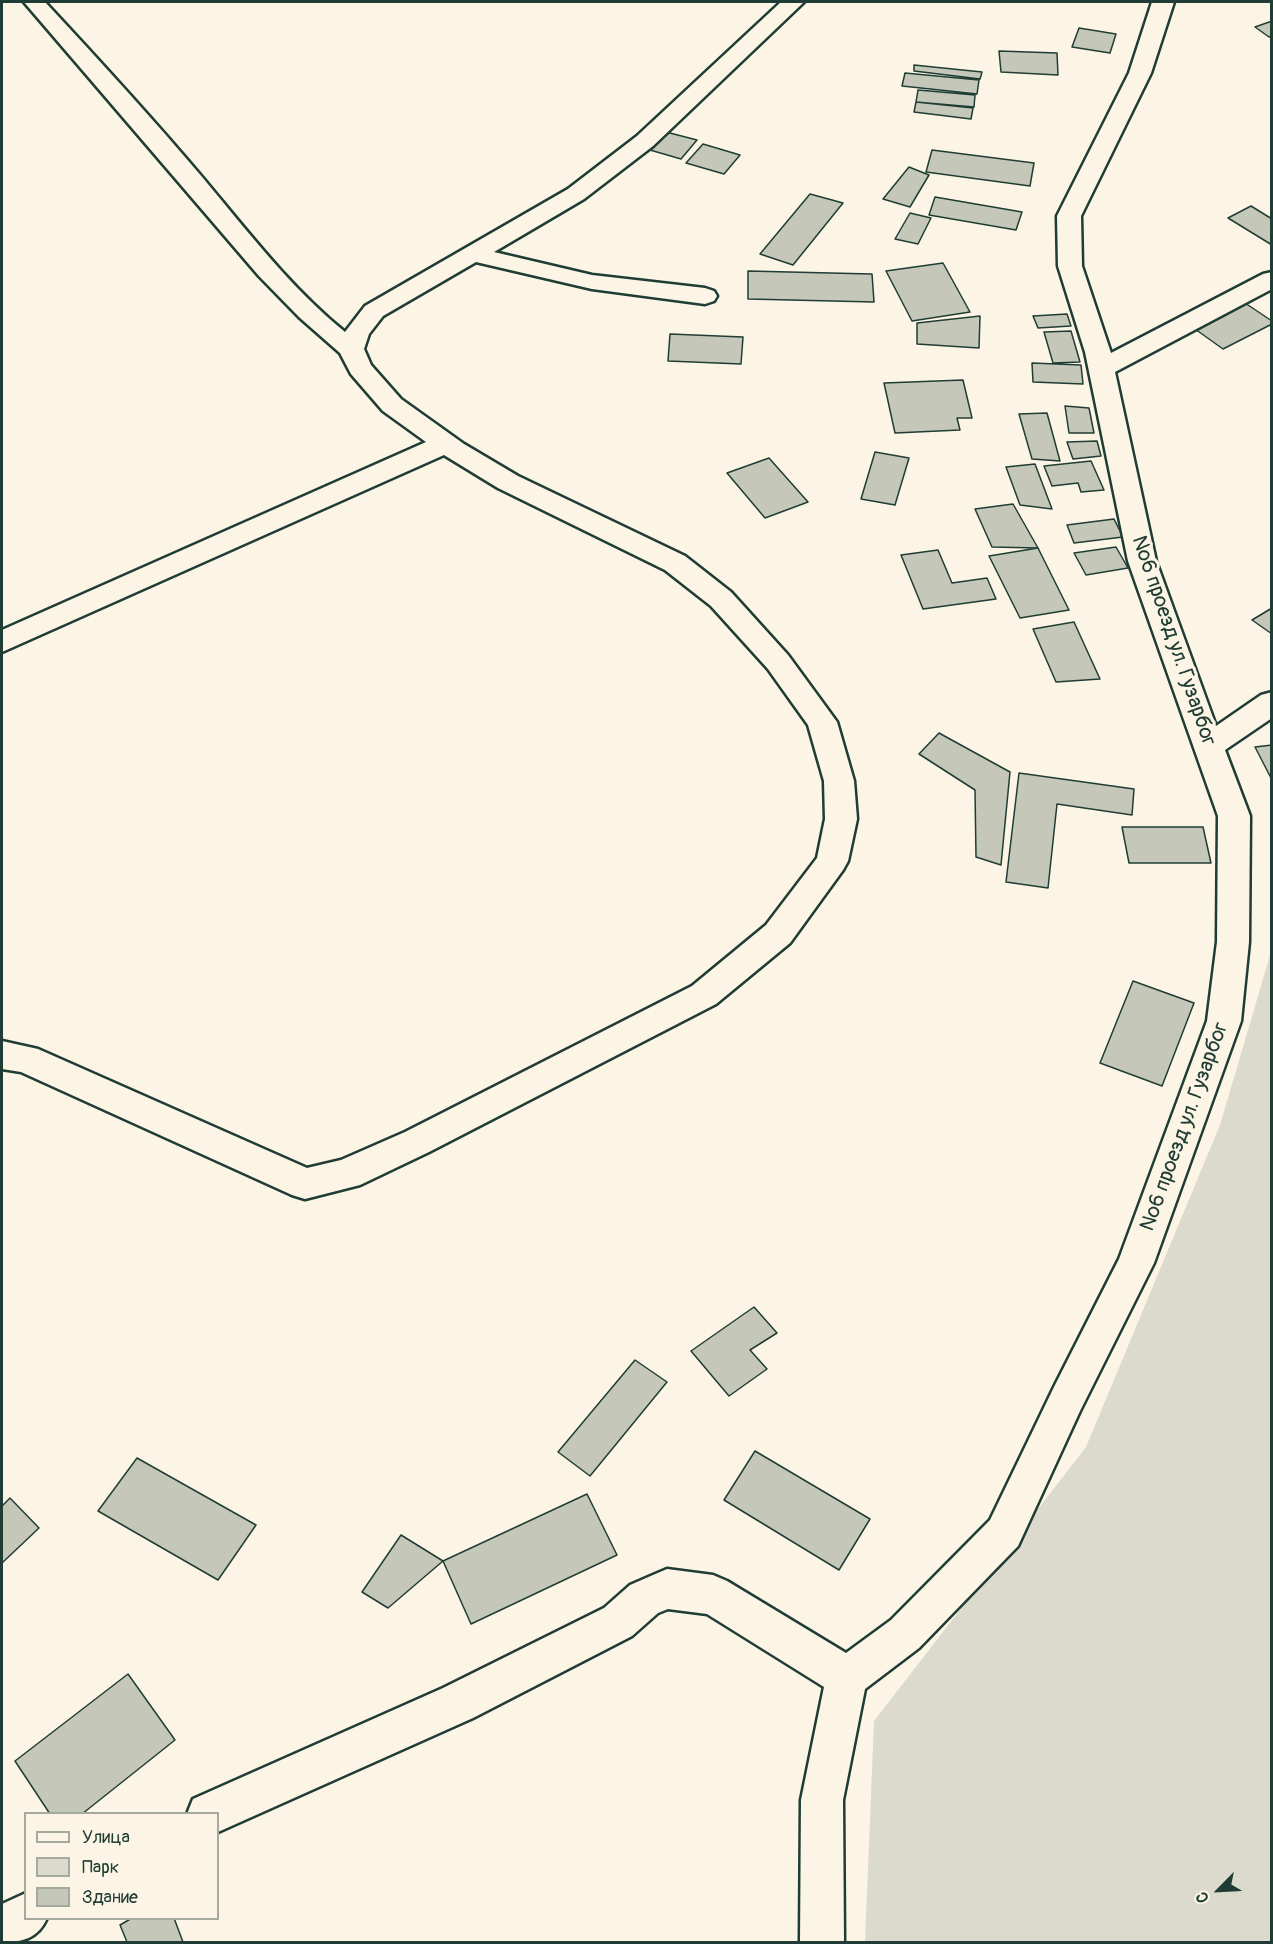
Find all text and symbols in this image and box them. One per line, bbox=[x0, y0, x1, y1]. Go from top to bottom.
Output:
street label: №6 проезд ул. Гузарбог bbox=[1125, 533, 1221, 749]
street label: №6 проезд ул. Гузарбог bbox=[1135, 1019, 1235, 1235]
legend bbox=[24, 1812, 219, 1920]
text: Улица bbox=[82, 1826, 130, 1849]
text: Парк bbox=[82, 1856, 119, 1879]
north arrow bbox=[1189, 1860, 1249, 1920]
text: Здание bbox=[82, 1886, 138, 1909]
text: С bbox=[1191, 1889, 1214, 1906]

